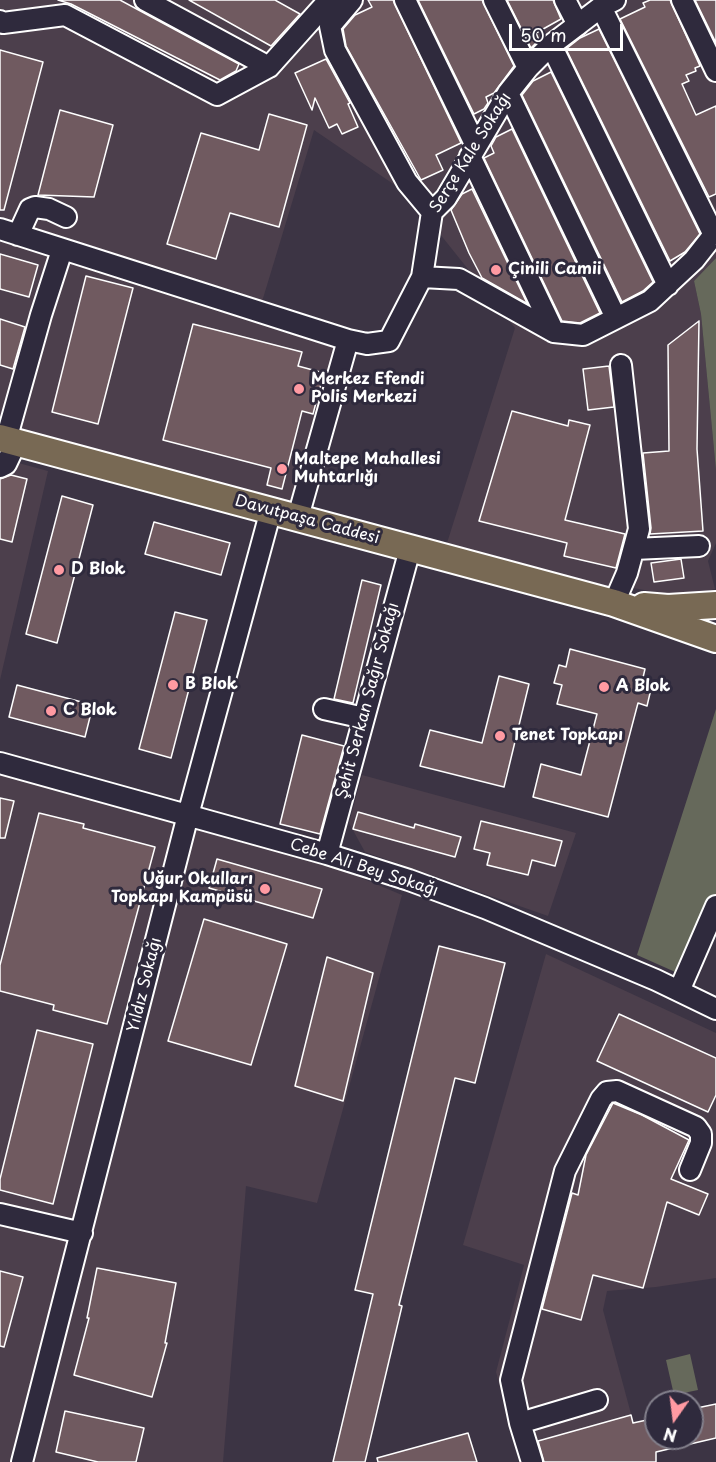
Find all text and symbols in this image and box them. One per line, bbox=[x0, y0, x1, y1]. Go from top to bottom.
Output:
scale bar bbox=[512, 12, 626, 50]
text: 50 m bbox=[520, 21, 567, 48]
street label: Serçe Kale Sokağı bbox=[426, 89, 516, 217]
place label: Çinili Camii bbox=[508, 260, 602, 280]
marker: Çinili Camii bbox=[489, 263, 503, 277]
place label: Merkez Efendi Polis Merkezi bbox=[311, 370, 425, 408]
marker: Merkez Efendi Polis Merkezi bbox=[292, 382, 306, 396]
place label: Maltepe Mahallesi Muhtarlığı bbox=[294, 450, 441, 488]
marker: Maltepe Mahallesi Muhtarlığı bbox=[275, 462, 289, 476]
street label: Davutpaşa Caddesi bbox=[233, 491, 381, 549]
place label: D Blok bbox=[71, 560, 125, 580]
marker: D Blok bbox=[52, 563, 66, 577]
street label: Şehit Serkan Sağır Sokağı bbox=[332, 601, 404, 801]
place label: B Blok bbox=[185, 675, 238, 695]
place label: A Blok bbox=[616, 677, 670, 697]
marker: B Blok bbox=[166, 678, 180, 692]
marker: A Blok bbox=[597, 680, 611, 694]
place label: C Blok bbox=[63, 701, 117, 721]
marker: C Blok bbox=[44, 704, 58, 718]
place label: Tenet Topkapı bbox=[512, 726, 623, 746]
marker: Tenet Topkapı bbox=[493, 729, 507, 743]
street label: Cebe Ali Bey Sokağı bbox=[287, 835, 441, 901]
place label: Uğur Okulları Topkapı Kampüsü bbox=[111, 870, 253, 908]
marker: Uğur Okulları Topkapı Kampüsü bbox=[258, 882, 272, 896]
street label: Yıldız Sokağı bbox=[124, 936, 166, 1034]
north arrow bbox=[644, 1390, 704, 1450]
text: N bbox=[661, 1422, 679, 1449]

